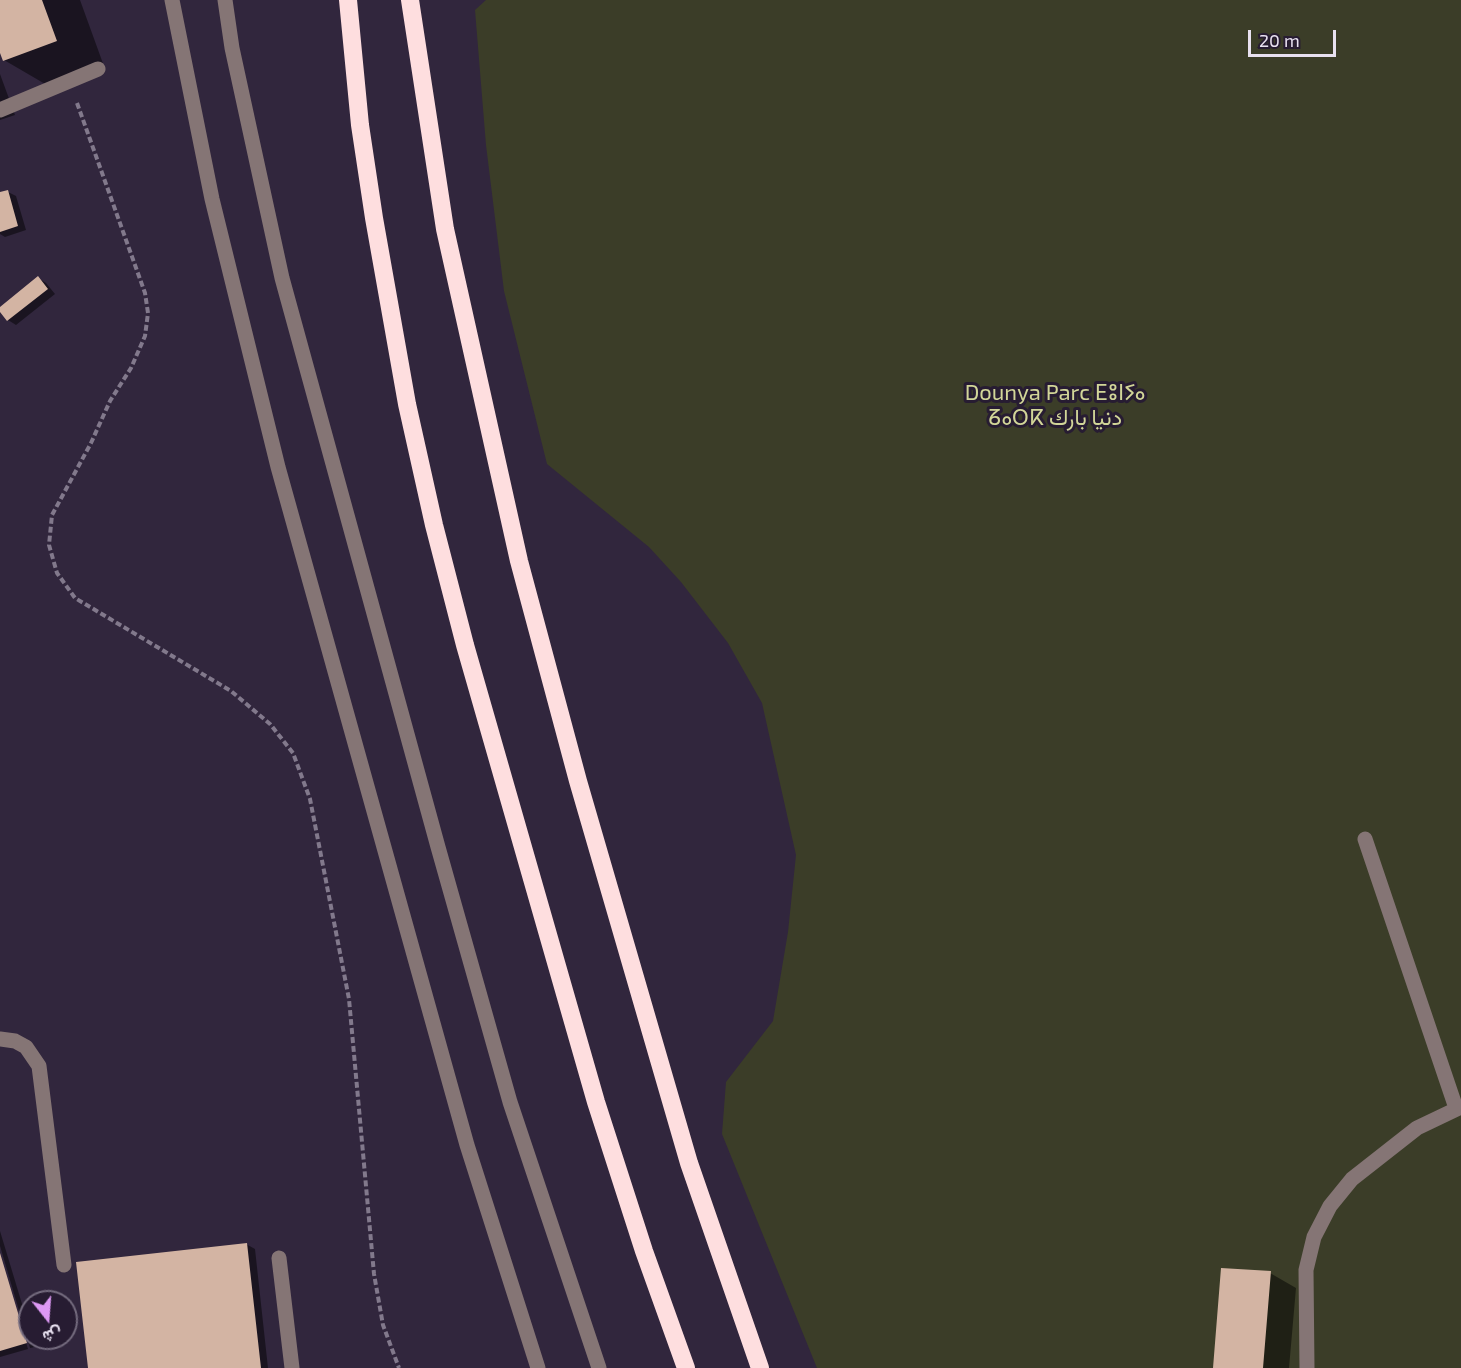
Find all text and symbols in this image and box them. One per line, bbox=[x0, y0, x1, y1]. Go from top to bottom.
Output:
scale bar bbox=[1251, 18, 1340, 56]
text: 20 m bbox=[1259, 29, 1300, 51]
park label: Dounya Parc ⴹⵓⵏⵢⴰ ⵒⴰⵔⴽ دنيا بارك bbox=[965, 380, 1145, 432]
north arrow bbox=[18, 1290, 78, 1350]
text: ش bbox=[41, 1324, 65, 1348]

